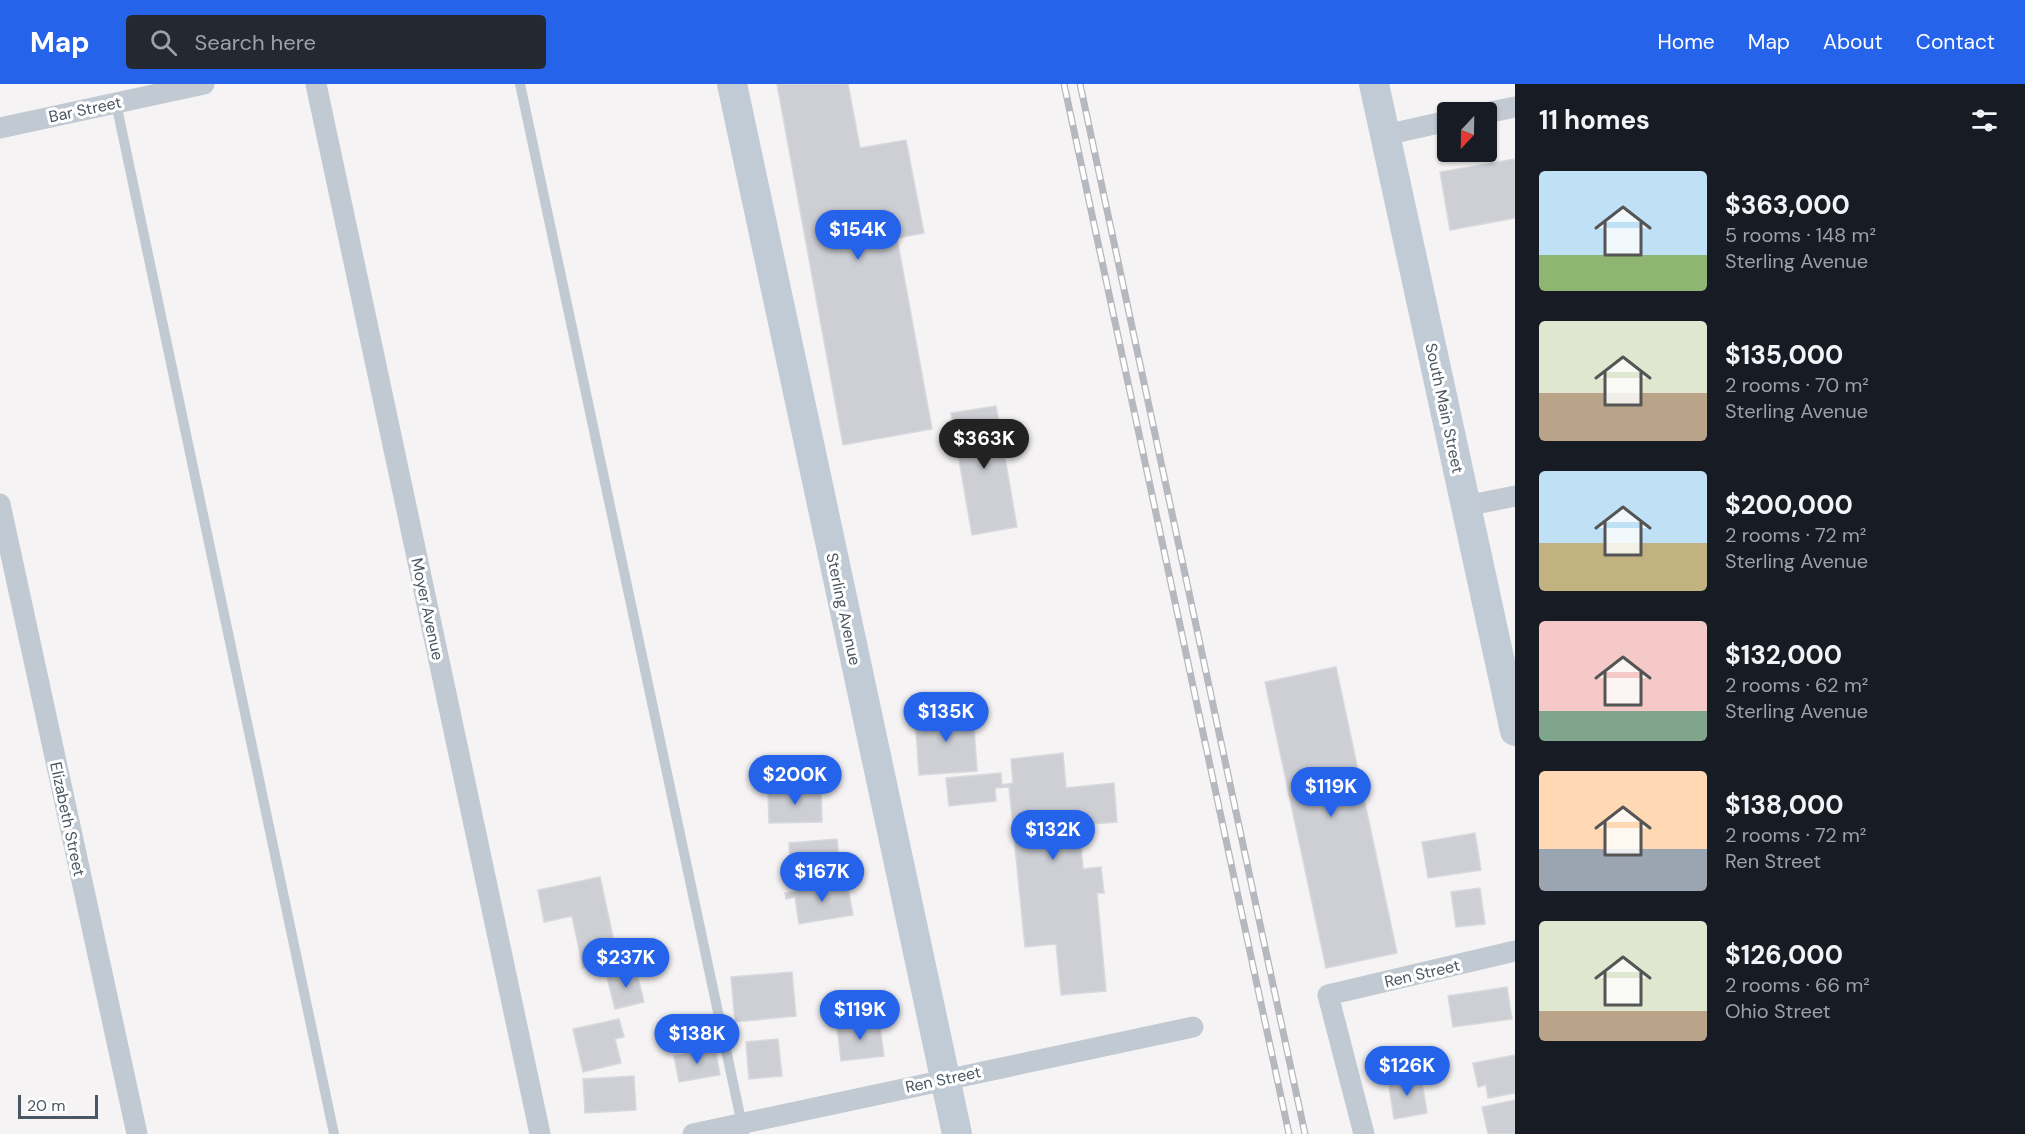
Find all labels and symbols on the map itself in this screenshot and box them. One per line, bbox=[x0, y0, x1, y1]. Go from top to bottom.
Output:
street label: Bar Street bbox=[47, 92, 123, 127]
north arrow bbox=[1437, 102, 1497, 162]
pin: $154K bbox=[816, 210, 900, 261]
street label: South Main Street bbox=[1420, 341, 1469, 475]
pin: $363K bbox=[942, 419, 1026, 470]
street label: Sterling Avenue bbox=[821, 551, 866, 667]
street label: Moyer Avenue bbox=[406, 556, 449, 662]
pin: $135K bbox=[904, 692, 988, 743]
pin: $200K bbox=[753, 755, 837, 806]
street label: Elizabeth Street bbox=[45, 760, 90, 878]
pin: $119K bbox=[1289, 767, 1373, 818]
pin: $132K bbox=[1011, 810, 1095, 861]
pin: $167K bbox=[780, 852, 864, 903]
pin: $237K bbox=[584, 938, 668, 989]
street label: Ren Street bbox=[1382, 955, 1462, 992]
pin: $119K bbox=[818, 990, 902, 1041]
pin: $138K bbox=[655, 1014, 739, 1065]
pin: $126K bbox=[1365, 1046, 1449, 1097]
street label: Ren Street bbox=[903, 1061, 983, 1098]
scale bar bbox=[18, 1092, 98, 1120]

